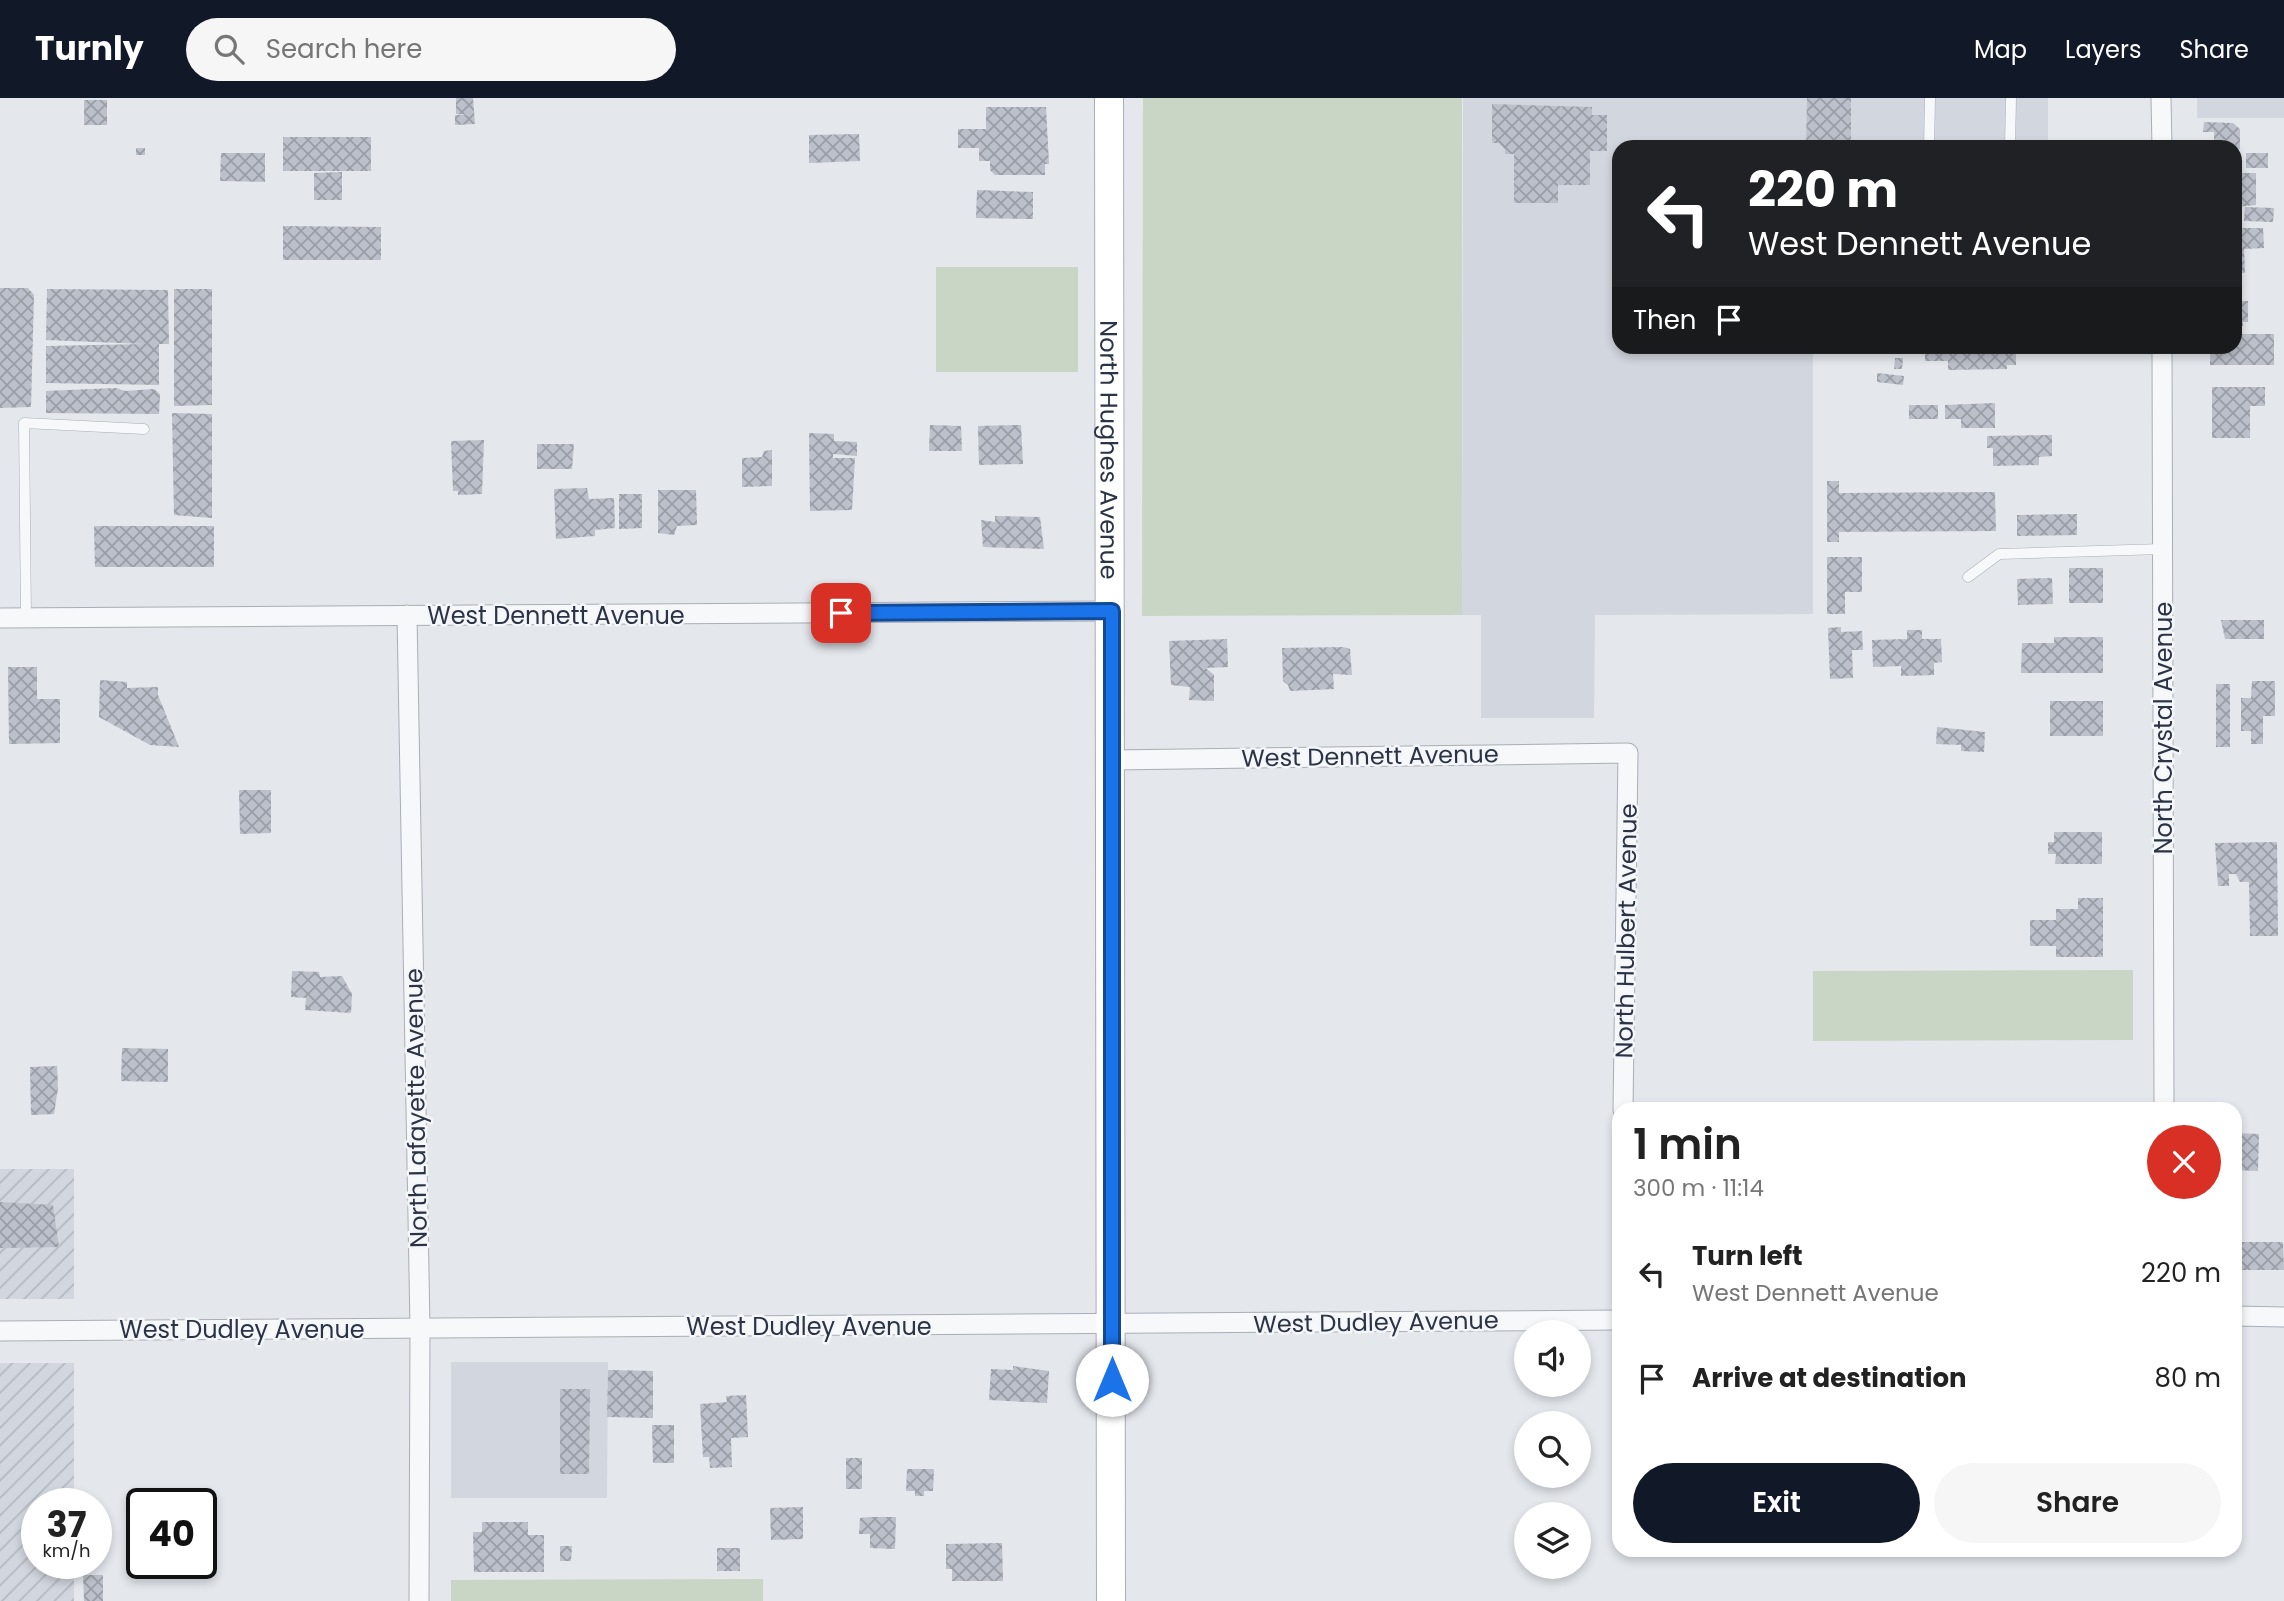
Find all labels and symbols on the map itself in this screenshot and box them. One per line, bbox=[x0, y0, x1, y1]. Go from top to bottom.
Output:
street label: North Hughes Avenue bbox=[1093, 320, 1126, 580]
pin bbox=[811, 583, 871, 643]
street label: West Dennett Avenue bbox=[427, 599, 685, 632]
street label: North Crystal Avenue bbox=[2147, 602, 2180, 854]
street label: West Dennett Avenue bbox=[1241, 737, 1499, 775]
street label: North Hulbert Avenue bbox=[1607, 803, 1645, 1059]
street label: North Lafayette Avenue bbox=[397, 968, 435, 1248]
street label: West Dudley Avenue bbox=[1253, 1303, 1499, 1341]
street label: West Dudley Avenue bbox=[686, 1310, 932, 1343]
street label: West Dudley Avenue bbox=[119, 1313, 365, 1346]
position arrow bbox=[1075, 1343, 1149, 1417]
speed limit sign: 40 bbox=[126, 1488, 217, 1579]

